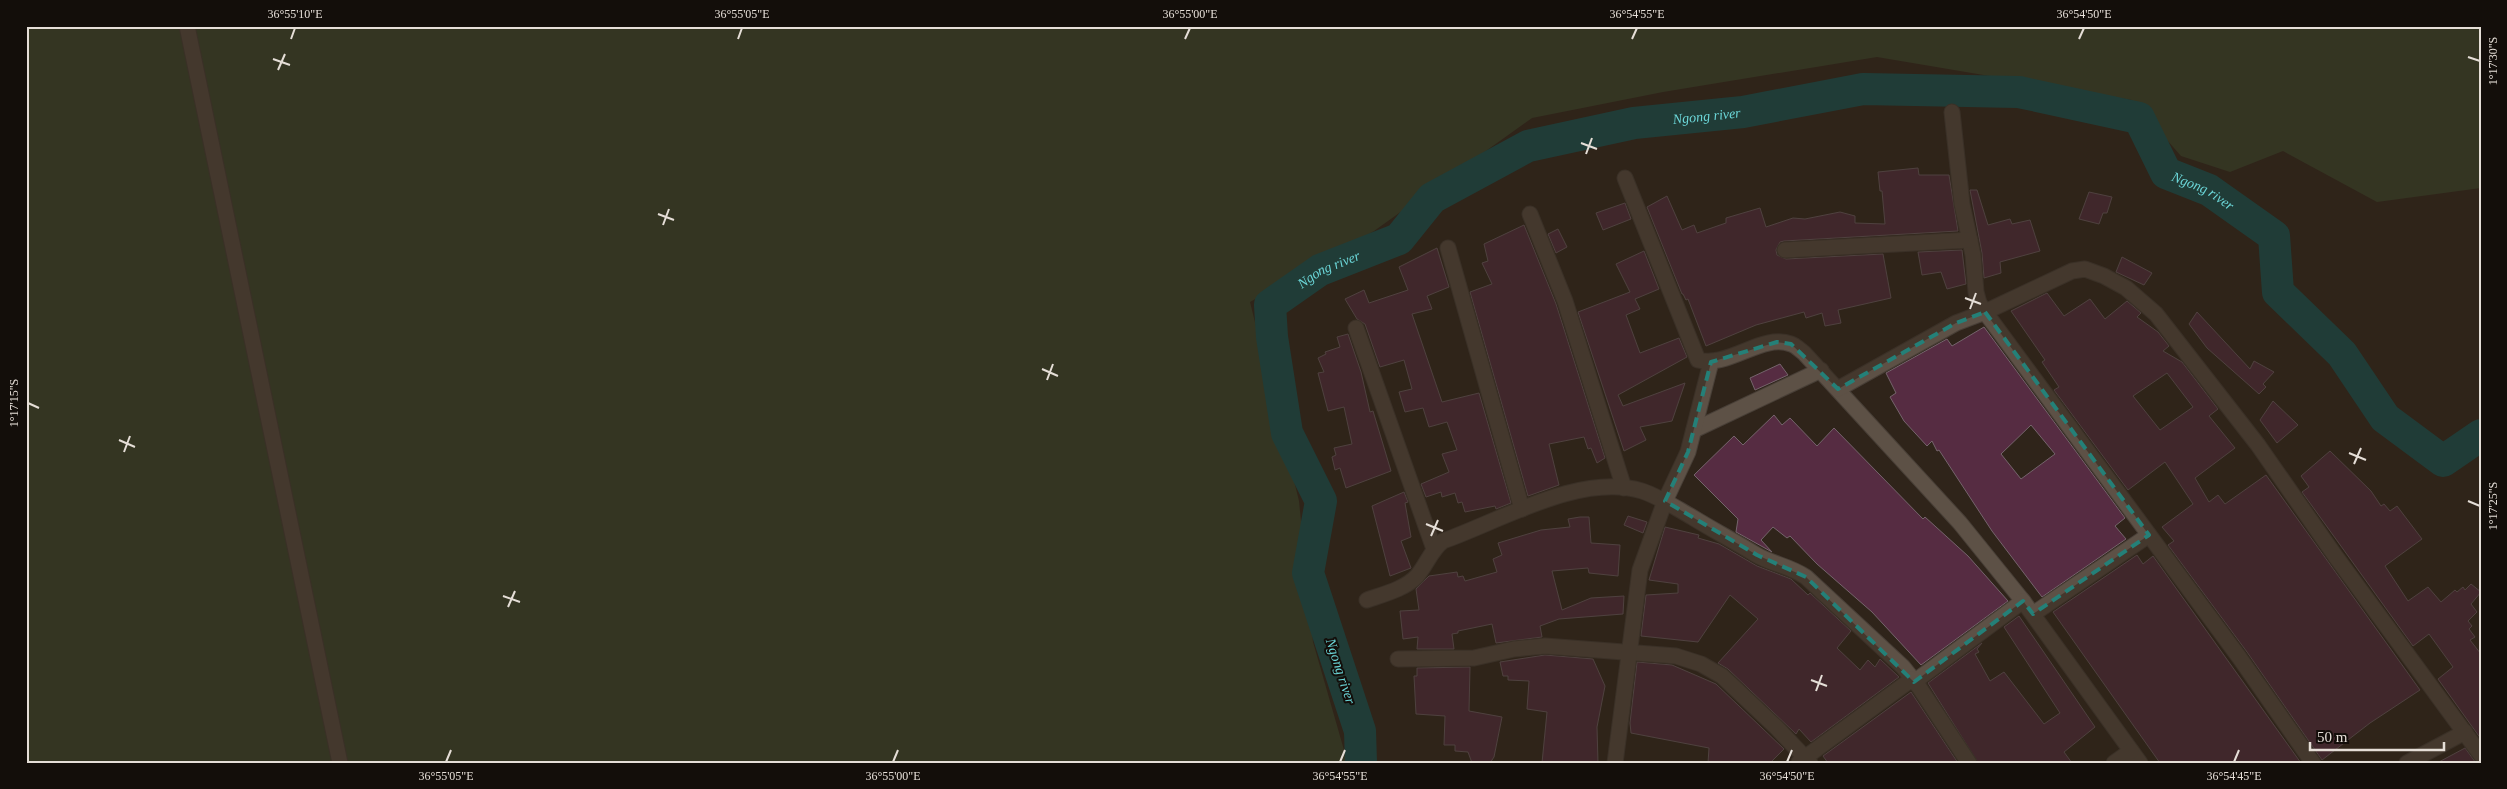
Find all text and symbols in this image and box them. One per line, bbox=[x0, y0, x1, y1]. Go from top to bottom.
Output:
text: 36°55'10"E bbox=[267, 7, 323, 21]
text: 36°55'05"E bbox=[714, 7, 770, 21]
text: 36°55'00"E bbox=[1162, 7, 1218, 21]
text: 36°54'55"E bbox=[1609, 7, 1665, 21]
text: 36°54'50"E bbox=[2056, 7, 2112, 21]
text: 1°17'30"S bbox=[2486, 37, 2500, 85]
water label: Ngong river bbox=[1671, 105, 1742, 127]
water label: Ngong river bbox=[2169, 169, 2237, 214]
water label: Ngong river bbox=[1294, 248, 1363, 292]
text: 1°17'15"S bbox=[7, 379, 21, 427]
text: 1°17'25"S bbox=[2486, 482, 2500, 530]
water label: Ngong river bbox=[1323, 636, 1358, 706]
scale bar bbox=[2310, 719, 2443, 751]
text: 50 m bbox=[2317, 729, 2348, 745]
text: 36°55'05"E bbox=[418, 769, 474, 783]
text: 36°55'00"E bbox=[865, 769, 921, 783]
text: 36°54'55"E bbox=[1312, 769, 1368, 783]
text: 36°54'50"E bbox=[1759, 769, 1815, 783]
text: 36°54'45"E bbox=[2206, 769, 2262, 783]

